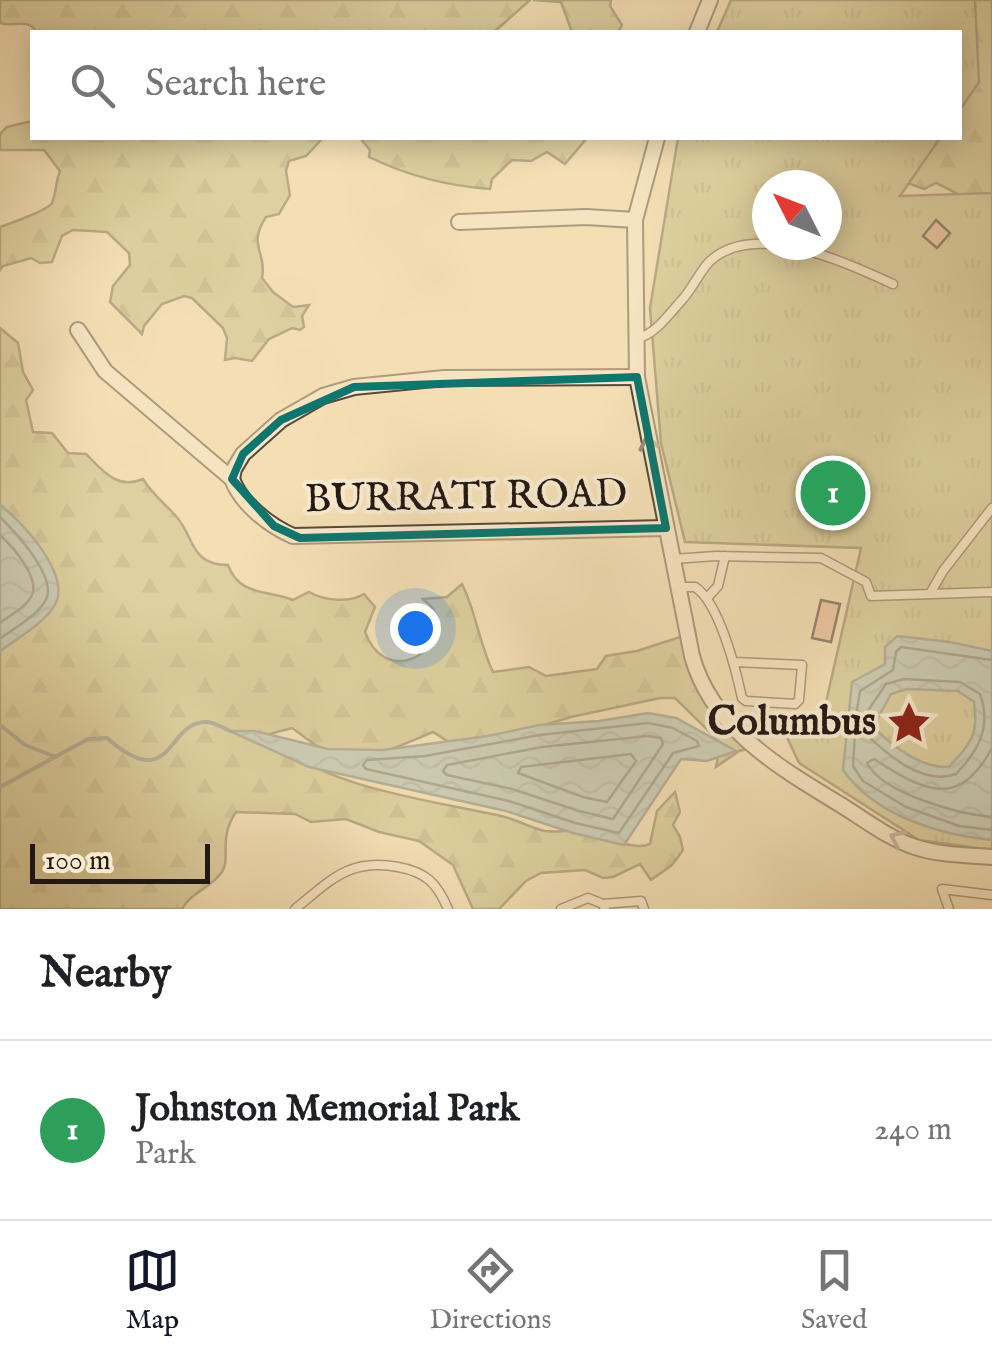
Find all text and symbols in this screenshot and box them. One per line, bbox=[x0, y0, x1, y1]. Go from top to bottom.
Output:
search box bbox=[30, 30, 962, 140]
icon: search bbox=[65, 58, 120, 113]
text: Search here bbox=[145, 61, 326, 109]
north arrow bbox=[752, 170, 842, 260]
one-way arrow bbox=[639, 435, 660, 452]
pin: 1 bbox=[800, 456, 866, 530]
street label: BURRATI ROAD bbox=[304, 470, 628, 526]
your location bbox=[390, 603, 441, 654]
place label: Columbus bbox=[708, 698, 876, 749]
place icon: Columbus bbox=[885, 699, 933, 747]
one-way arrow bbox=[889, 831, 907, 851]
scale bar bbox=[30, 839, 210, 884]
text: 100 m bbox=[45, 844, 111, 879]
text: Nearby bbox=[40, 948, 171, 1001]
text: Johnston Memorial Park bbox=[135, 1086, 519, 1134]
text: 1 bbox=[67, 1110, 78, 1151]
text: 240 m bbox=[874, 1110, 952, 1151]
text: Park bbox=[135, 1134, 196, 1175]
tab: Map bbox=[125, 1243, 180, 1338]
tab: Directions bbox=[429, 1243, 551, 1338]
tab: Saved bbox=[801, 1243, 867, 1338]

